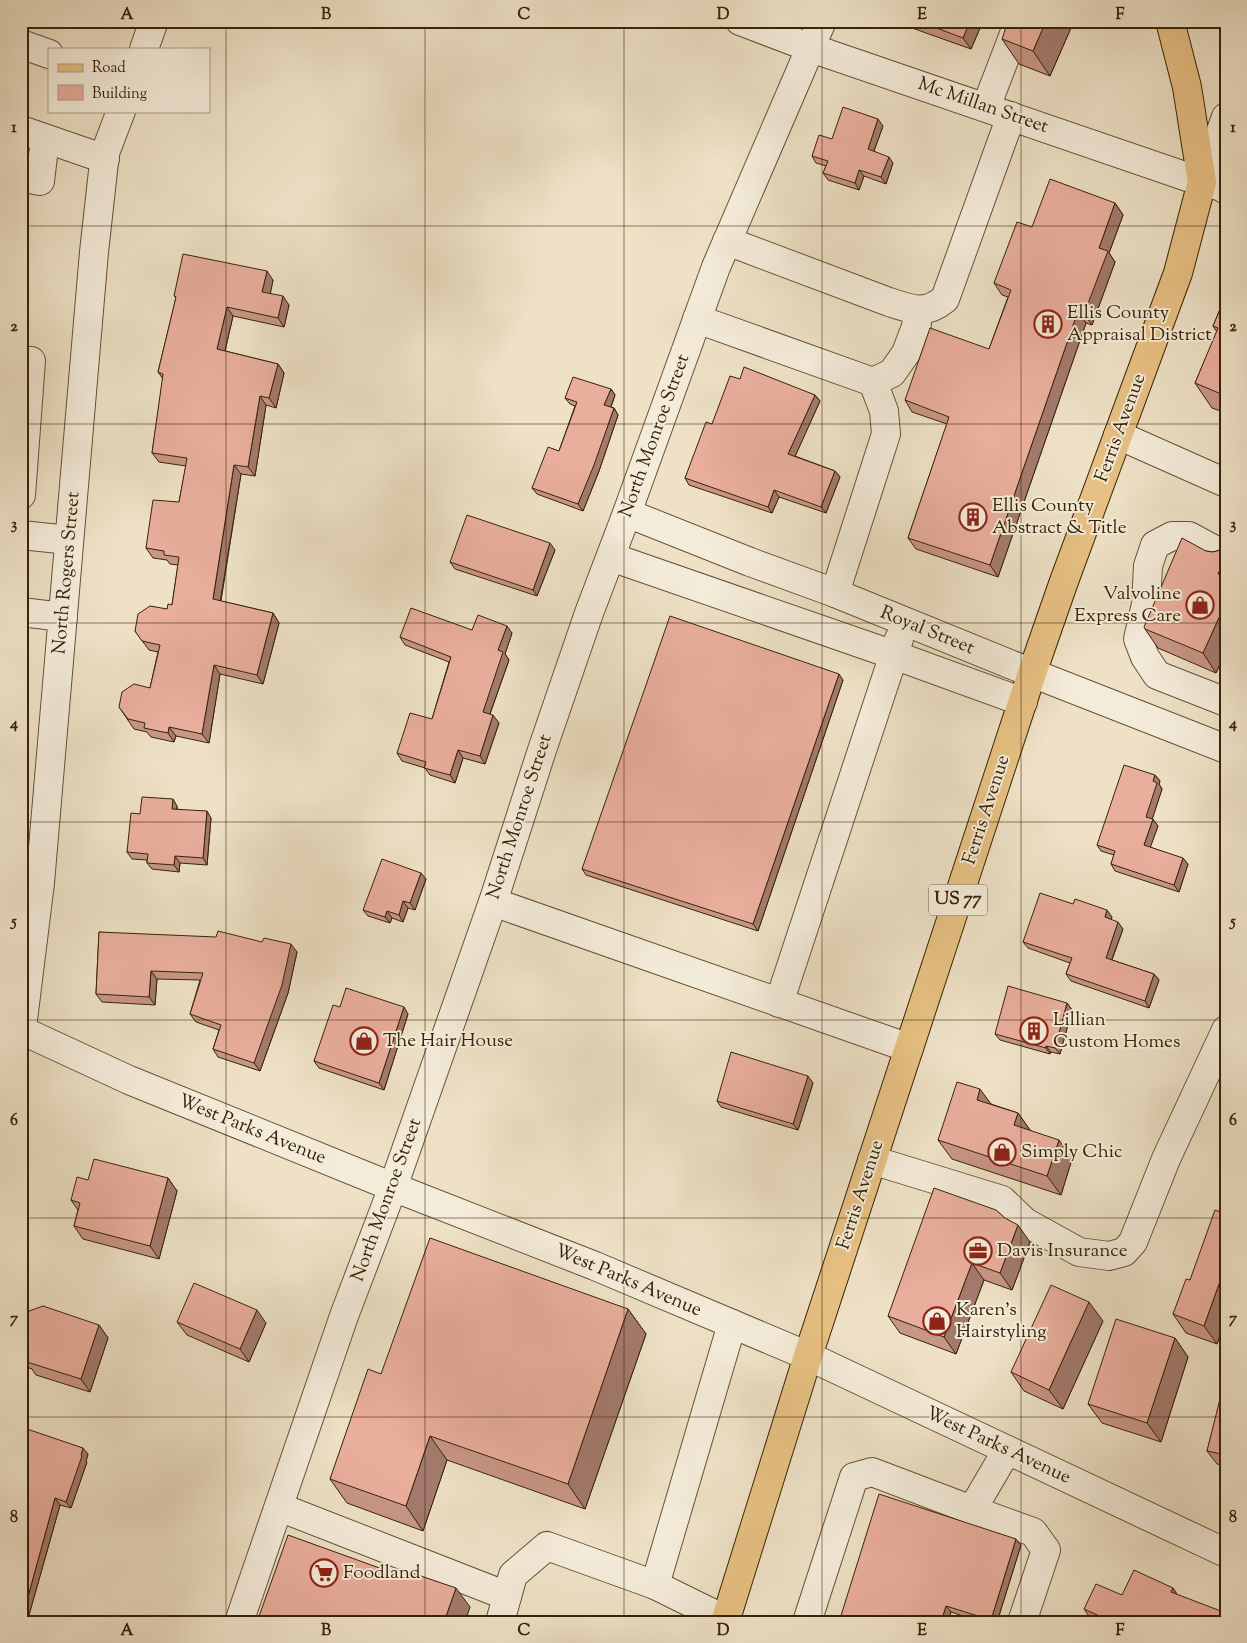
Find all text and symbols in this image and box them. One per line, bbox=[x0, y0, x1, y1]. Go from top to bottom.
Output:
text: A bbox=[121, 4, 134, 27]
text: B bbox=[321, 4, 331, 27]
text: C bbox=[518, 4, 531, 27]
text: D bbox=[717, 4, 730, 27]
text: E bbox=[917, 4, 927, 27]
text: F bbox=[1116, 4, 1125, 27]
legend bbox=[48, 48, 210, 112]
text: Road bbox=[92, 58, 126, 79]
street label: Mc Millan Street bbox=[914, 71, 1052, 141]
text: Building bbox=[92, 84, 147, 105]
text: 1 bbox=[11, 117, 17, 140]
text: 1 bbox=[1230, 117, 1236, 140]
place label: Ellis County Appraisal District bbox=[1067, 300, 1212, 349]
building icon: Ellis County Appraisal District bbox=[1033, 309, 1063, 339]
text: 2 bbox=[10, 316, 18, 339]
text: 2 bbox=[1229, 316, 1237, 339]
street label: North Monroe Street bbox=[613, 350, 697, 522]
street label: Ferris Avenue bbox=[1089, 370, 1153, 486]
street label: North Rogers Street bbox=[46, 490, 88, 656]
place label: Ellis County Abstract & Title bbox=[992, 493, 1127, 542]
building icon: Ellis County Abstract & Title bbox=[958, 502, 988, 532]
text: 3 bbox=[11, 514, 18, 537]
text: 3 bbox=[1230, 514, 1237, 537]
place label: Valvoline Express Care bbox=[1074, 581, 1181, 630]
shop icon: Valvoline Express Care bbox=[1185, 590, 1215, 620]
street label: Royal Street bbox=[876, 600, 979, 662]
text: 4 bbox=[9, 713, 18, 736]
text: 4 bbox=[1228, 713, 1237, 736]
street label: North Monroe Street bbox=[481, 730, 560, 903]
street label: Ferris Avenue bbox=[957, 752, 1017, 868]
road number: US 77 bbox=[929, 884, 987, 916]
text: 5 bbox=[9, 911, 17, 934]
text: 5 bbox=[1228, 911, 1236, 934]
place label: Lillian Custom Homes bbox=[1053, 1007, 1180, 1056]
building icon: Lillian Custom Homes bbox=[1019, 1016, 1049, 1046]
shop icon: The Hair House bbox=[349, 1026, 379, 1056]
place label: The Hair House bbox=[383, 1028, 513, 1055]
street label: West Parks Avenue bbox=[174, 1088, 330, 1172]
text: 6 bbox=[10, 1110, 18, 1133]
text: 6 bbox=[1229, 1110, 1237, 1133]
street label: North Monroe Street bbox=[345, 1114, 429, 1286]
street label: Ferris Avenue bbox=[831, 1137, 891, 1253]
shop icon: Simply Chic bbox=[987, 1137, 1017, 1167]
place label: Simply Chic bbox=[1021, 1139, 1123, 1166]
office icon: Davis Insurance bbox=[963, 1236, 993, 1266]
street label: West Parks Avenue bbox=[550, 1238, 706, 1324]
place label: Davis Insurance bbox=[997, 1238, 1128, 1265]
place label: Karen's Hairstyling bbox=[956, 1297, 1047, 1346]
shop icon: Karen's Hairstyling bbox=[922, 1306, 952, 1336]
text: 7 bbox=[10, 1308, 19, 1331]
text: 7 bbox=[1229, 1308, 1238, 1331]
street label: West Parks Avenue bbox=[921, 1400, 1075, 1492]
text: 8 bbox=[10, 1507, 18, 1530]
text: 8 bbox=[1229, 1507, 1237, 1530]
supermarket icon: Foodland bbox=[309, 1558, 339, 1588]
place label: Foodland bbox=[343, 1560, 421, 1587]
text: A bbox=[121, 1620, 134, 1643]
text: B bbox=[321, 1620, 331, 1643]
text: C bbox=[518, 1620, 531, 1643]
text: D bbox=[717, 1620, 730, 1643]
text: E bbox=[917, 1620, 927, 1643]
text: F bbox=[1116, 1620, 1125, 1643]

